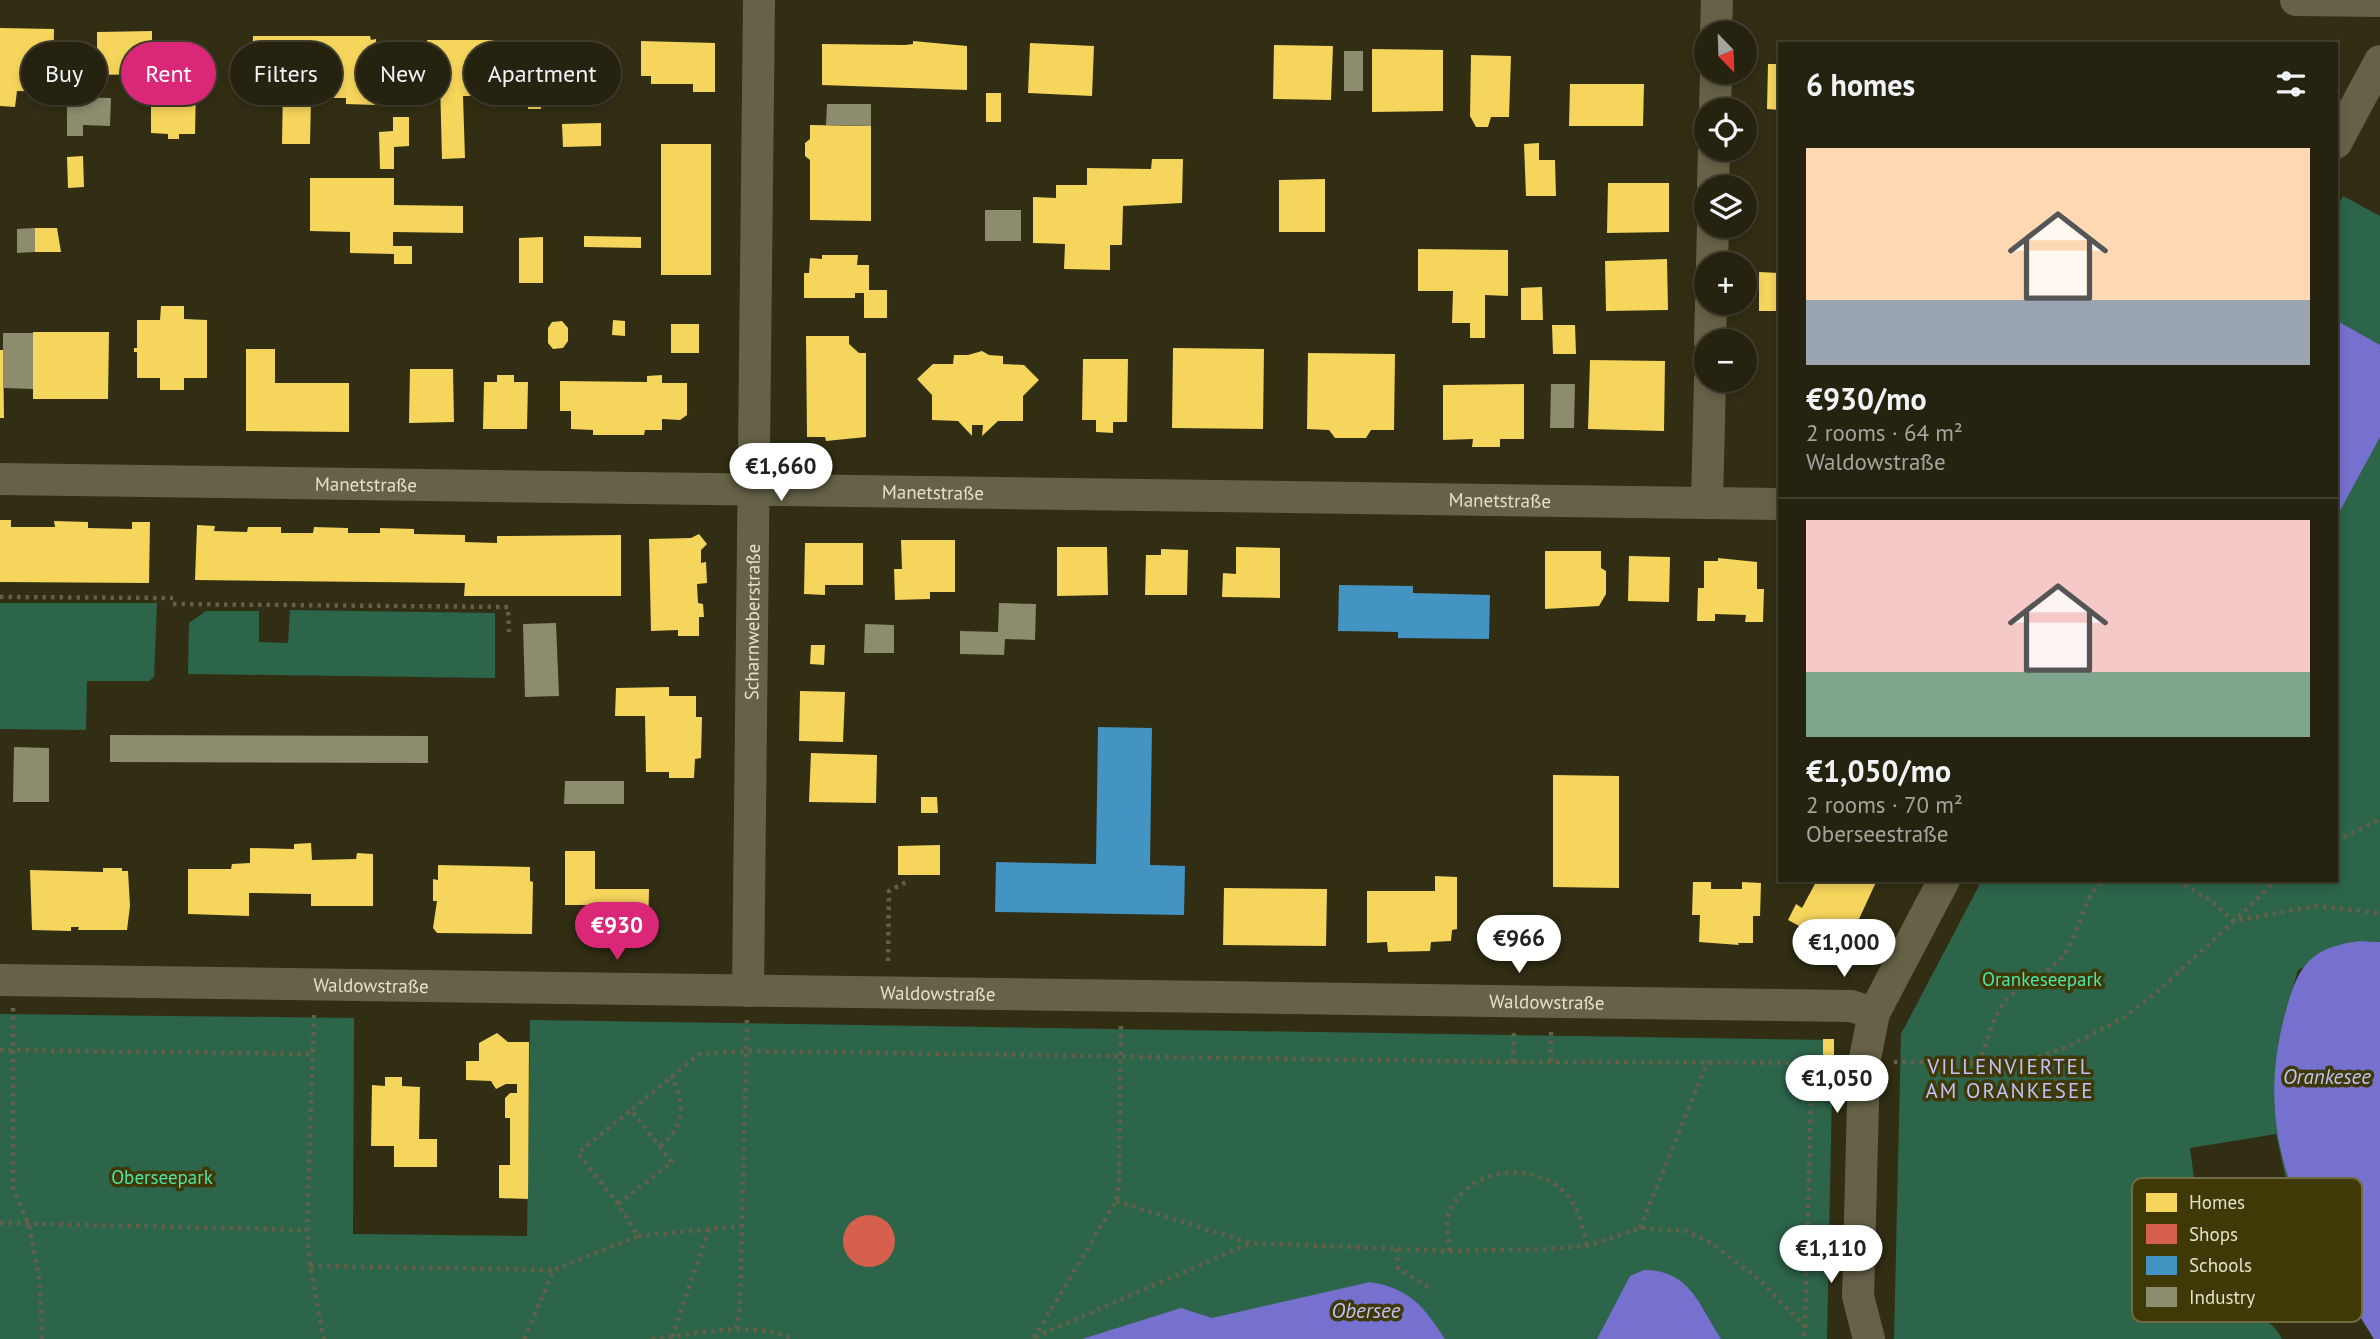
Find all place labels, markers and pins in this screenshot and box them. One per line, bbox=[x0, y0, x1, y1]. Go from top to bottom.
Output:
pin: €1,660 bbox=[724, 444, 838, 503]
pin: €930 bbox=[576, 902, 658, 962]
pin: €966 bbox=[1478, 916, 1560, 975]
pin: €1,000 bbox=[1787, 920, 1901, 979]
pin: €1,050 bbox=[1780, 1056, 1894, 1115]
pin: €1,110 bbox=[1774, 1226, 1888, 1285]

